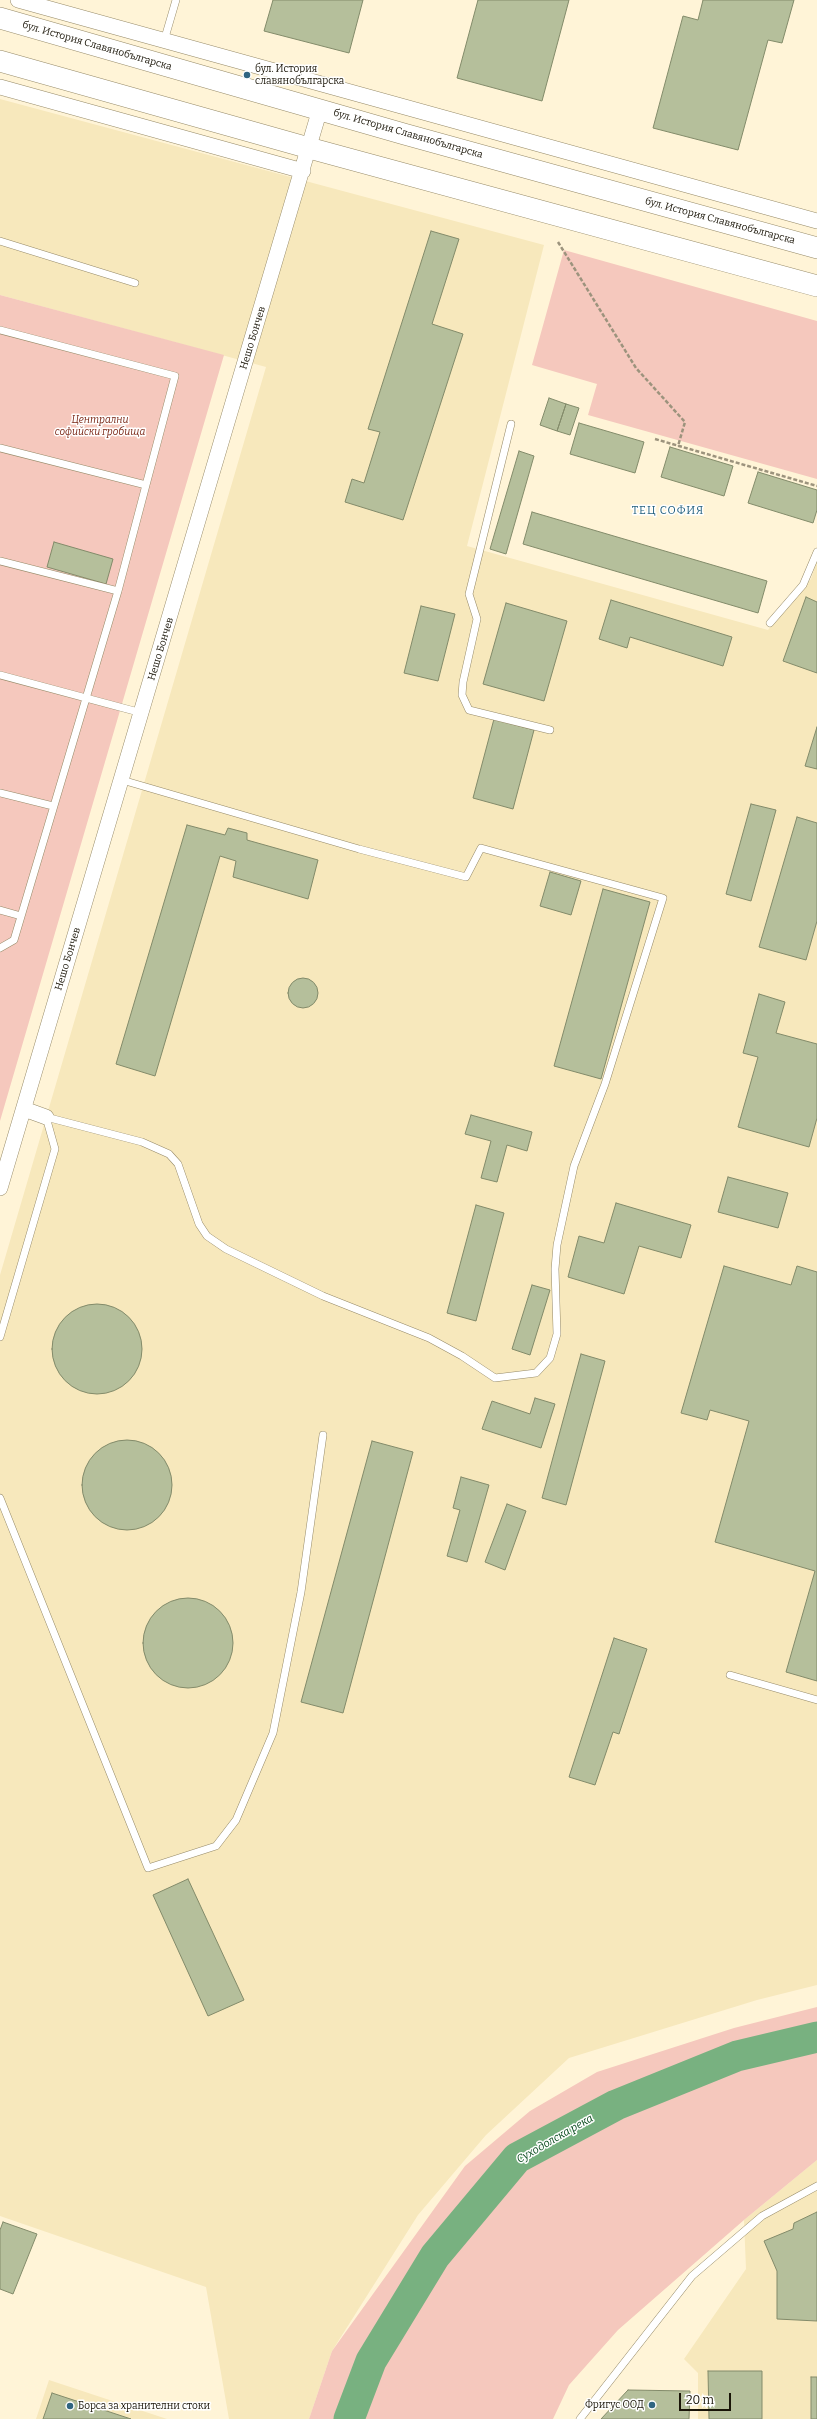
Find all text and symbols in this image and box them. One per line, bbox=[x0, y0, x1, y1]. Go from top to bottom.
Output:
street label: бул. История Славянобългарска bbox=[21, 19, 173, 73]
place label: бул. История славянобългарска bbox=[255, 63, 344, 86]
marker: бул. История славянобългарска bbox=[242, 70, 252, 80]
street label: бул. История Славянобългарска bbox=[332, 107, 484, 161]
street label: бул. История Славянобългарска bbox=[644, 195, 796, 247]
street label: Нешо Бончев bbox=[238, 305, 268, 371]
park label: Централни софийски гробища bbox=[55, 414, 145, 438]
district label: ТЕЦ СОФИЯ bbox=[632, 504, 704, 518]
street label: Нешо Бончев bbox=[146, 616, 176, 682]
street label: Нешо Бончев bbox=[53, 926, 83, 992]
water label: Суходолска река bbox=[514, 2112, 596, 2166]
scale bar bbox=[681, 2385, 733, 2411]
text: 20 m bbox=[686, 2393, 714, 2407]
place label: Фригус ООД bbox=[585, 2399, 644, 2411]
place label: Борса за хранителни стоки bbox=[78, 2400, 210, 2412]
marker: Фригус ООД bbox=[647, 2400, 657, 2410]
marker: Борса за хранителни стоки bbox=[65, 2401, 75, 2411]

